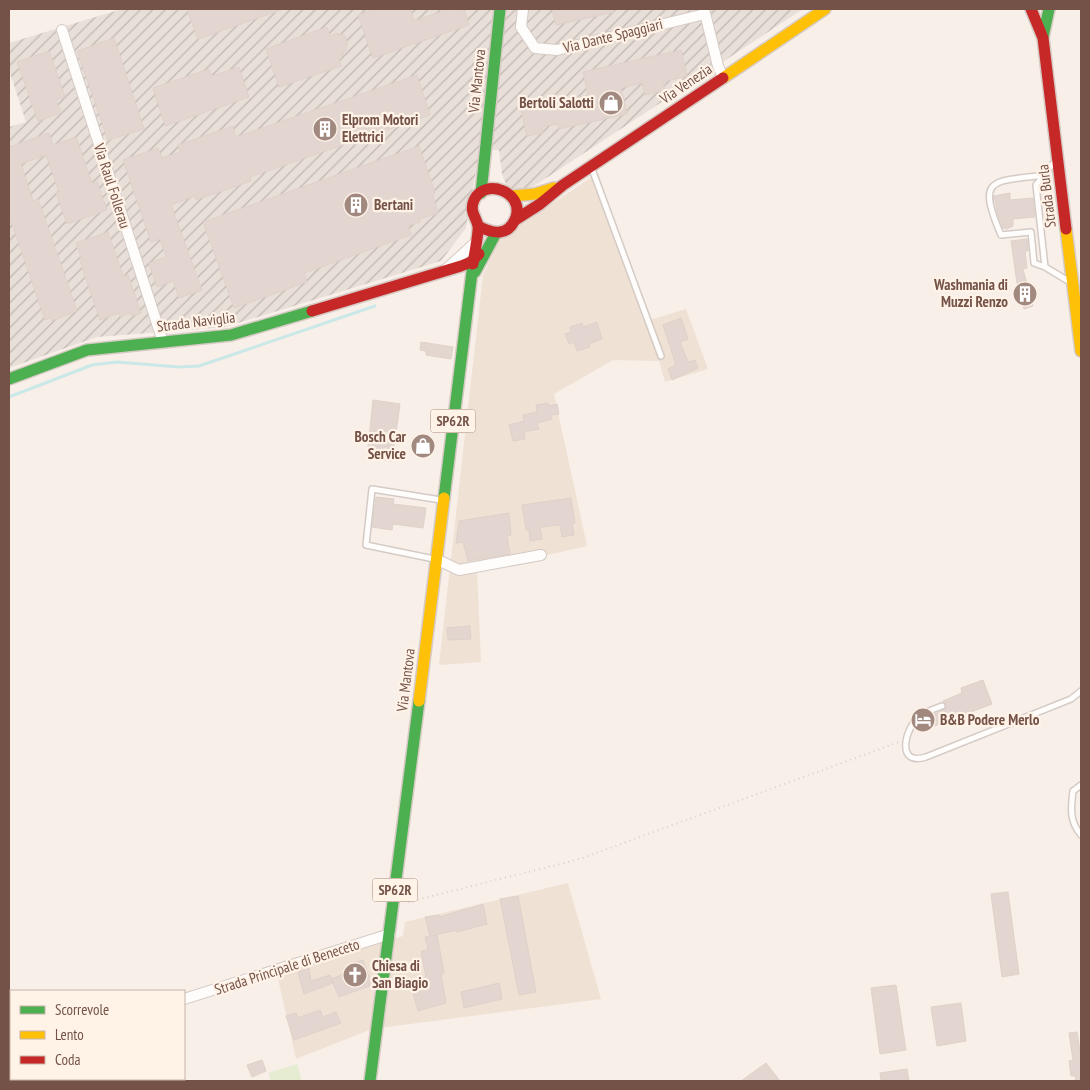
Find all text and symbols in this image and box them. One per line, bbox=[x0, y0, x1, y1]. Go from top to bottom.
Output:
street label: Via Dante Spaggiari bbox=[560, 14, 665, 57]
street label: Via Mantova bbox=[464, 48, 489, 115]
street label: Via Venezia bbox=[655, 59, 715, 108]
shop icon: Bertoli Salotti bbox=[598, 90, 624, 116]
place label: Bertoli Salotti bbox=[519, 93, 594, 112]
place label: Elprom Motori Elettrici bbox=[342, 110, 418, 146]
building icon: Elprom Motori Elettrici bbox=[312, 116, 338, 142]
street label: Via Raul Follerau bbox=[89, 140, 135, 231]
street label: Strada Burla bbox=[1033, 163, 1060, 229]
building icon: Bertani bbox=[343, 192, 369, 218]
place label: Bertani bbox=[374, 195, 413, 214]
place label: Washmania di Muzzi Renzo bbox=[933, 275, 1008, 311]
building icon: Washmania di Muzzi Renzo bbox=[1012, 281, 1038, 307]
street label: Strada Naviglia bbox=[156, 307, 236, 336]
road number: SP62R bbox=[430, 410, 476, 432]
place label: Bosch Car Service bbox=[355, 427, 407, 463]
shop icon: Bosch Car Service bbox=[410, 433, 436, 459]
street label: Via Mantova bbox=[392, 647, 419, 714]
hotel icon: B&B Podere Merlo bbox=[910, 707, 936, 733]
place label: B&B Podere Merlo bbox=[940, 710, 1040, 729]
road number: SP62R bbox=[372, 878, 418, 902]
street label: Strada Principale di Beneceto bbox=[212, 934, 362, 999]
place label: Chiesa di San Biagio bbox=[372, 956, 429, 992]
church icon: Chiesa di San Biagio bbox=[342, 962, 368, 988]
legend bbox=[10, 990, 185, 1080]
text: Scorrevole bbox=[55, 1000, 109, 1019]
text: Lento bbox=[55, 1025, 84, 1044]
text: Coda bbox=[55, 1050, 80, 1069]

